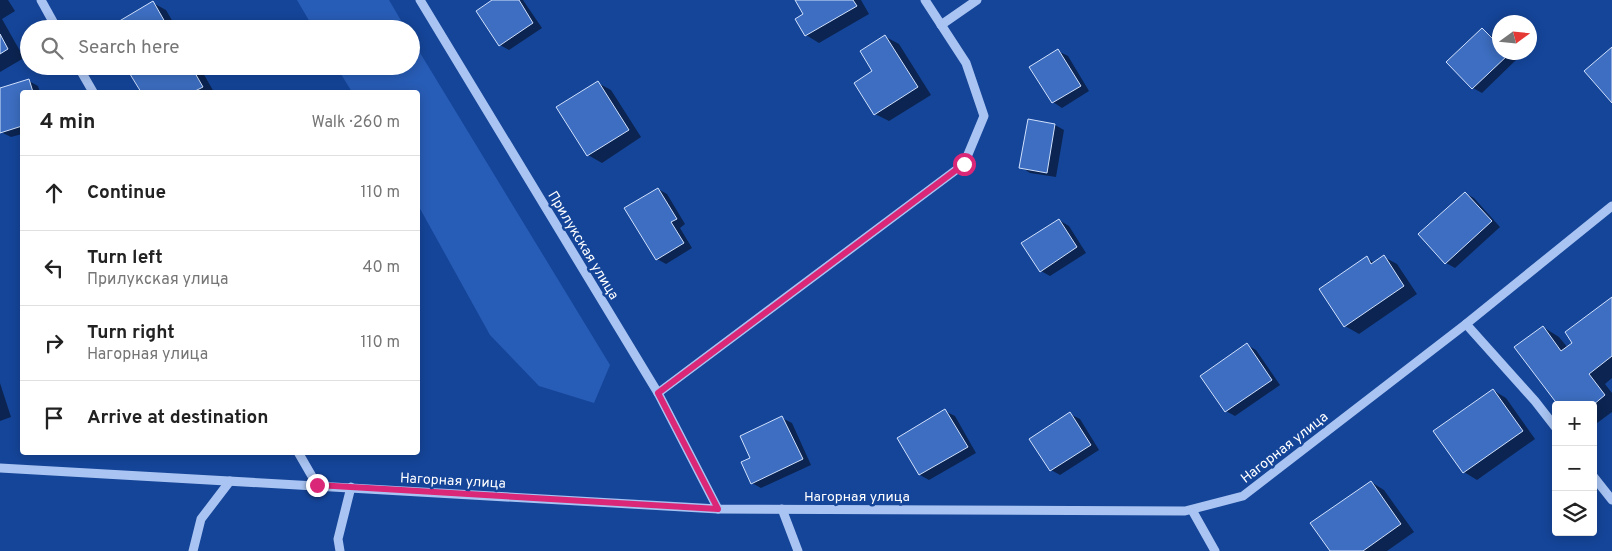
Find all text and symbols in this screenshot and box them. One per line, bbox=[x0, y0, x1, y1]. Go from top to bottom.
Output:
north arrow bbox=[1492, 15, 1537, 60]
search box bbox=[20, 20, 420, 75]
icon: search bbox=[38, 34, 66, 62]
text: Search here bbox=[78, 36, 180, 60]
text: 4 min bbox=[40, 109, 96, 136]
text: Walk · 260 m bbox=[311, 113, 400, 133]
route start bbox=[953, 153, 976, 176]
icon: ahead bbox=[40, 179, 68, 207]
text: Continue bbox=[87, 181, 166, 205]
text: 110 m bbox=[360, 183, 400, 203]
street label: Прилукская улица bbox=[544, 188, 622, 303]
text: Turn left bbox=[87, 246, 163, 270]
icon: left bbox=[40, 254, 68, 282]
text: 40 m bbox=[362, 258, 400, 278]
text: Прилукская улица bbox=[87, 270, 229, 290]
text: Turn right bbox=[87, 321, 175, 345]
icon: right bbox=[40, 329, 68, 357]
text: 110 m bbox=[360, 333, 400, 353]
text: Нагорная улица bbox=[87, 345, 208, 365]
map controls bbox=[1552, 401, 1597, 536]
button: + bbox=[1552, 401, 1597, 446]
icon: arrive bbox=[40, 404, 68, 432]
text: Arrive at destination bbox=[87, 406, 268, 430]
street label: Нагорная улица bbox=[1238, 409, 1332, 488]
button: − bbox=[1552, 446, 1597, 491]
street label: Нагорная улица bbox=[400, 470, 506, 493]
route end bbox=[306, 474, 329, 497]
street label: Нагорная улица bbox=[804, 489, 910, 506]
button: layers bbox=[1552, 491, 1597, 536]

